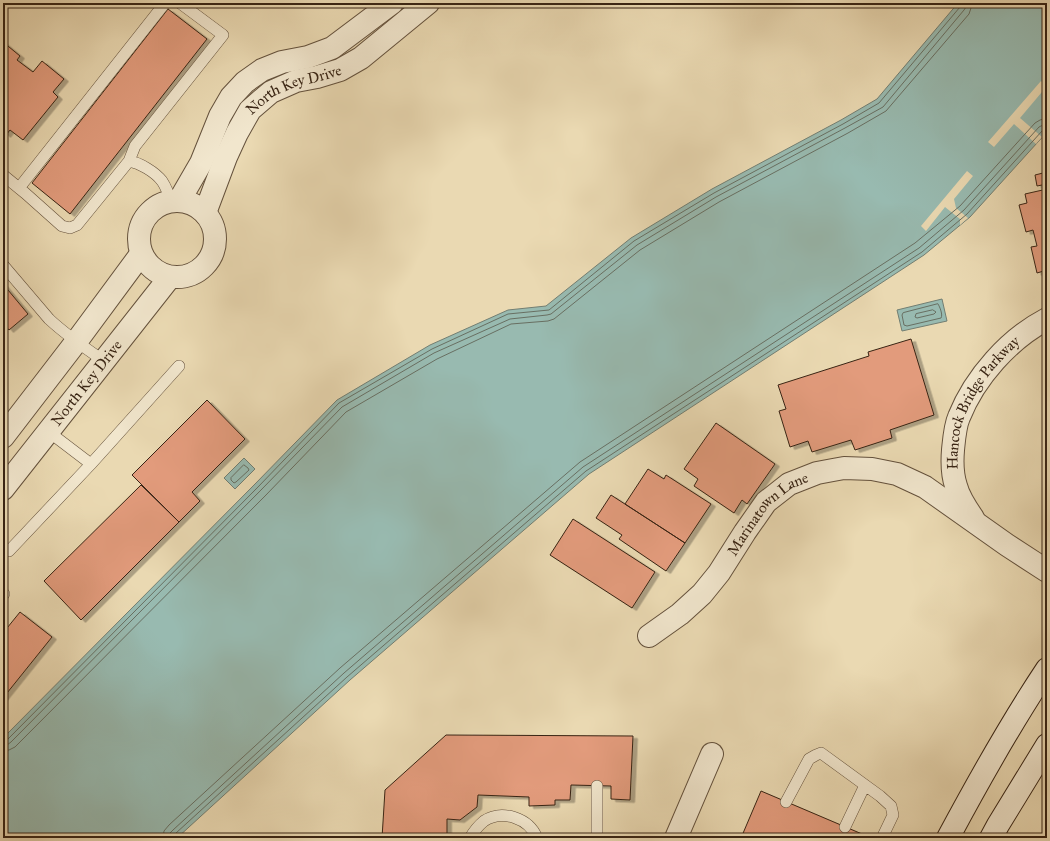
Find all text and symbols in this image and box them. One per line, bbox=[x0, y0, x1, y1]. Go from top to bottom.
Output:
street label: North Key Drive bbox=[242, 61, 344, 119]
street label: Hancock Bridge Parkway bbox=[943, 331, 1024, 470]
street label: North Key Drive bbox=[47, 336, 126, 429]
street label: Marinatown Lane bbox=[723, 468, 811, 559]

